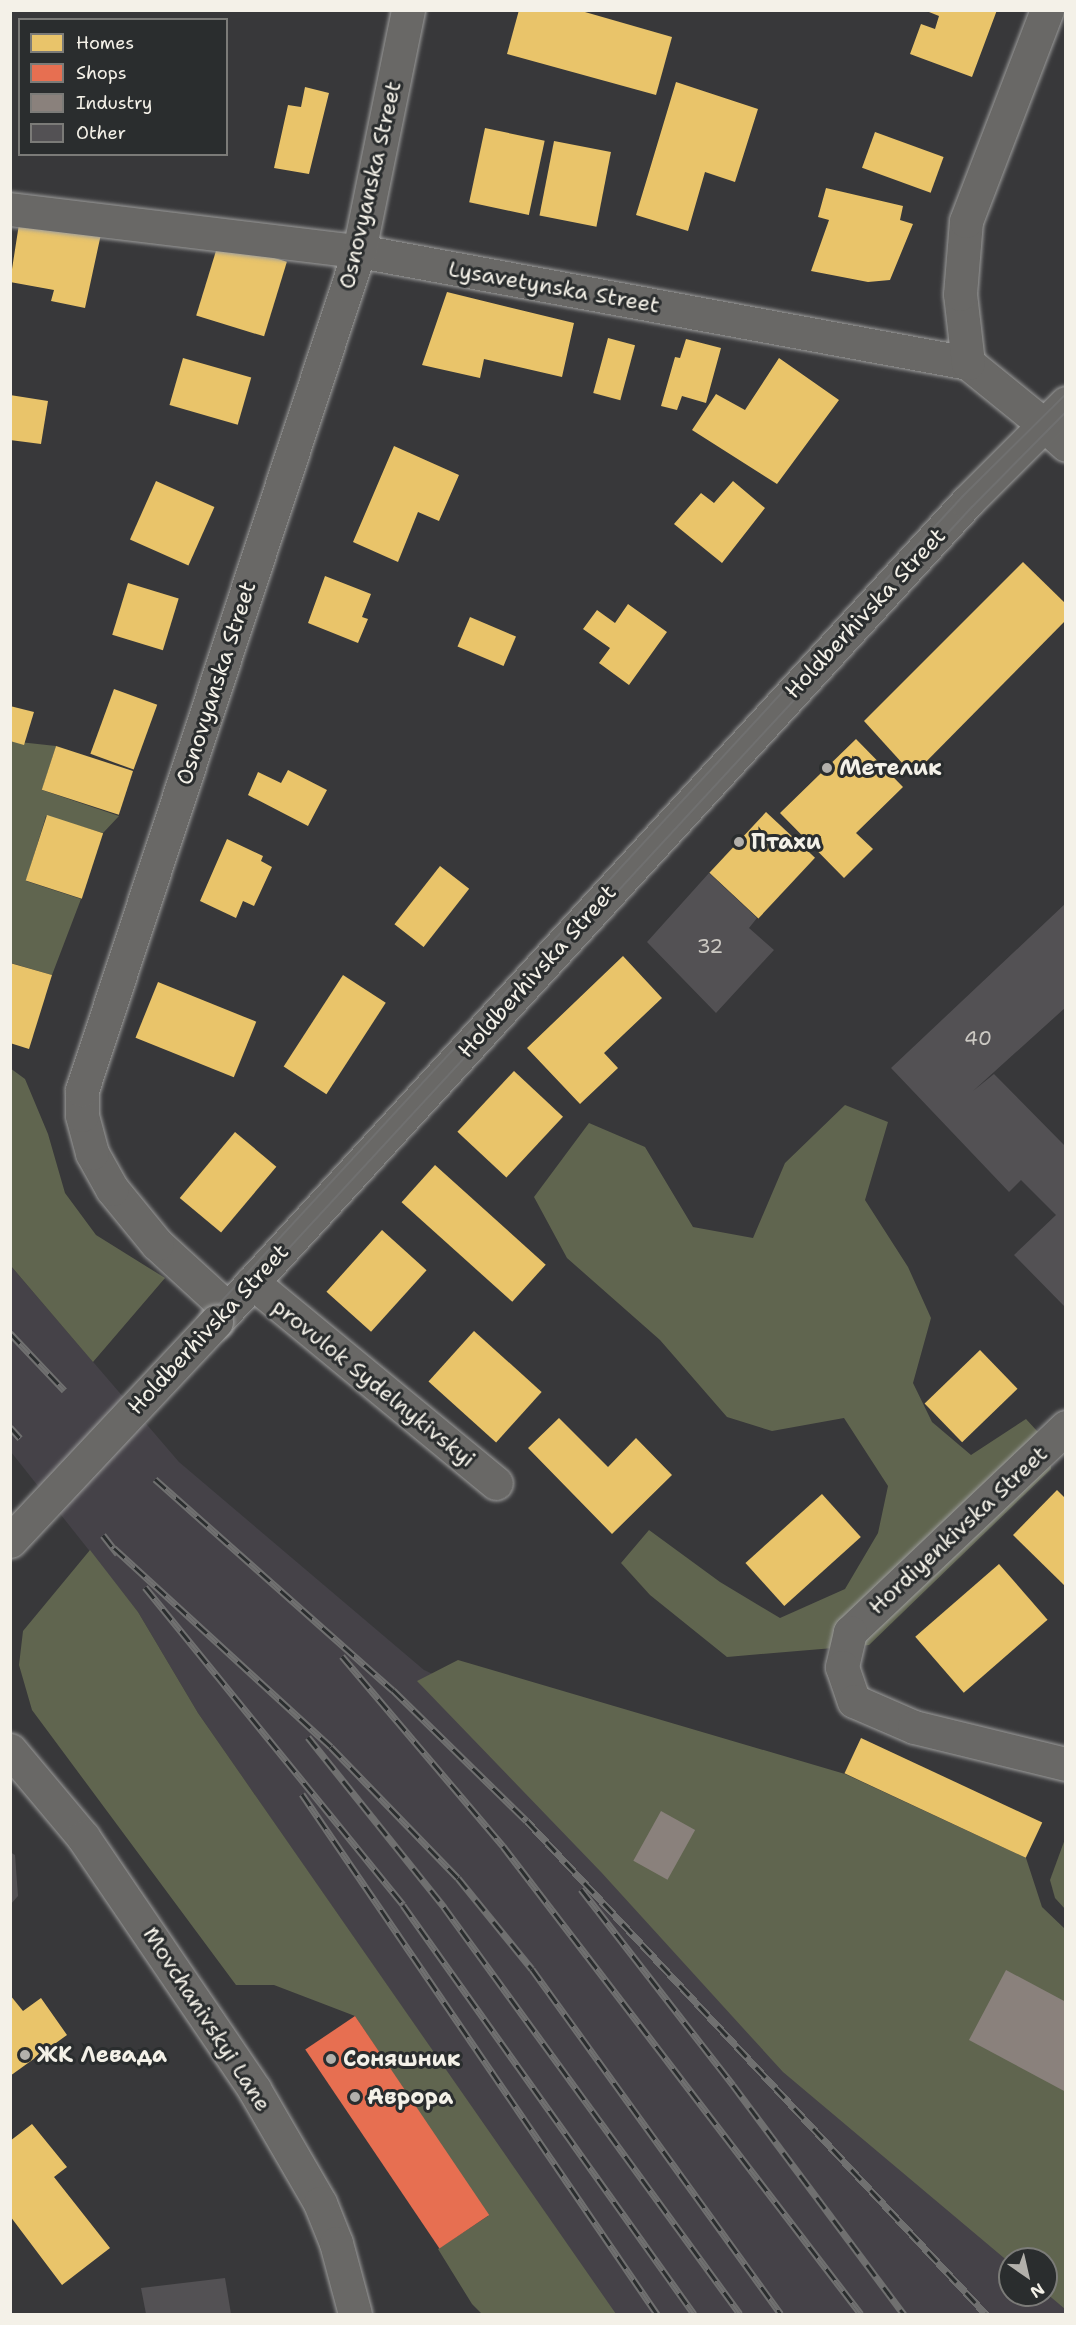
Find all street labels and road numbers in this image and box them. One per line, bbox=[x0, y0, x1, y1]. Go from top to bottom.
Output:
street label: Osnovyanska Street bbox=[333, 79, 407, 291]
street label: Lysavetynska Street bbox=[446, 255, 662, 319]
street label: Holdberhivska Street bbox=[779, 522, 951, 704]
street label: Osnovyanska Street bbox=[171, 578, 261, 788]
street label: Holdberhivska Street bbox=[452, 879, 622, 1063]
street label: Holdberhivska Street bbox=[122, 1238, 294, 1420]
street label: provulok Sydelnykivskyi bbox=[268, 1293, 480, 1473]
street label: Hordiyenkivska Street bbox=[863, 1440, 1053, 1620]
street label: Movchanivskyi Lane bbox=[138, 1922, 276, 2116]

